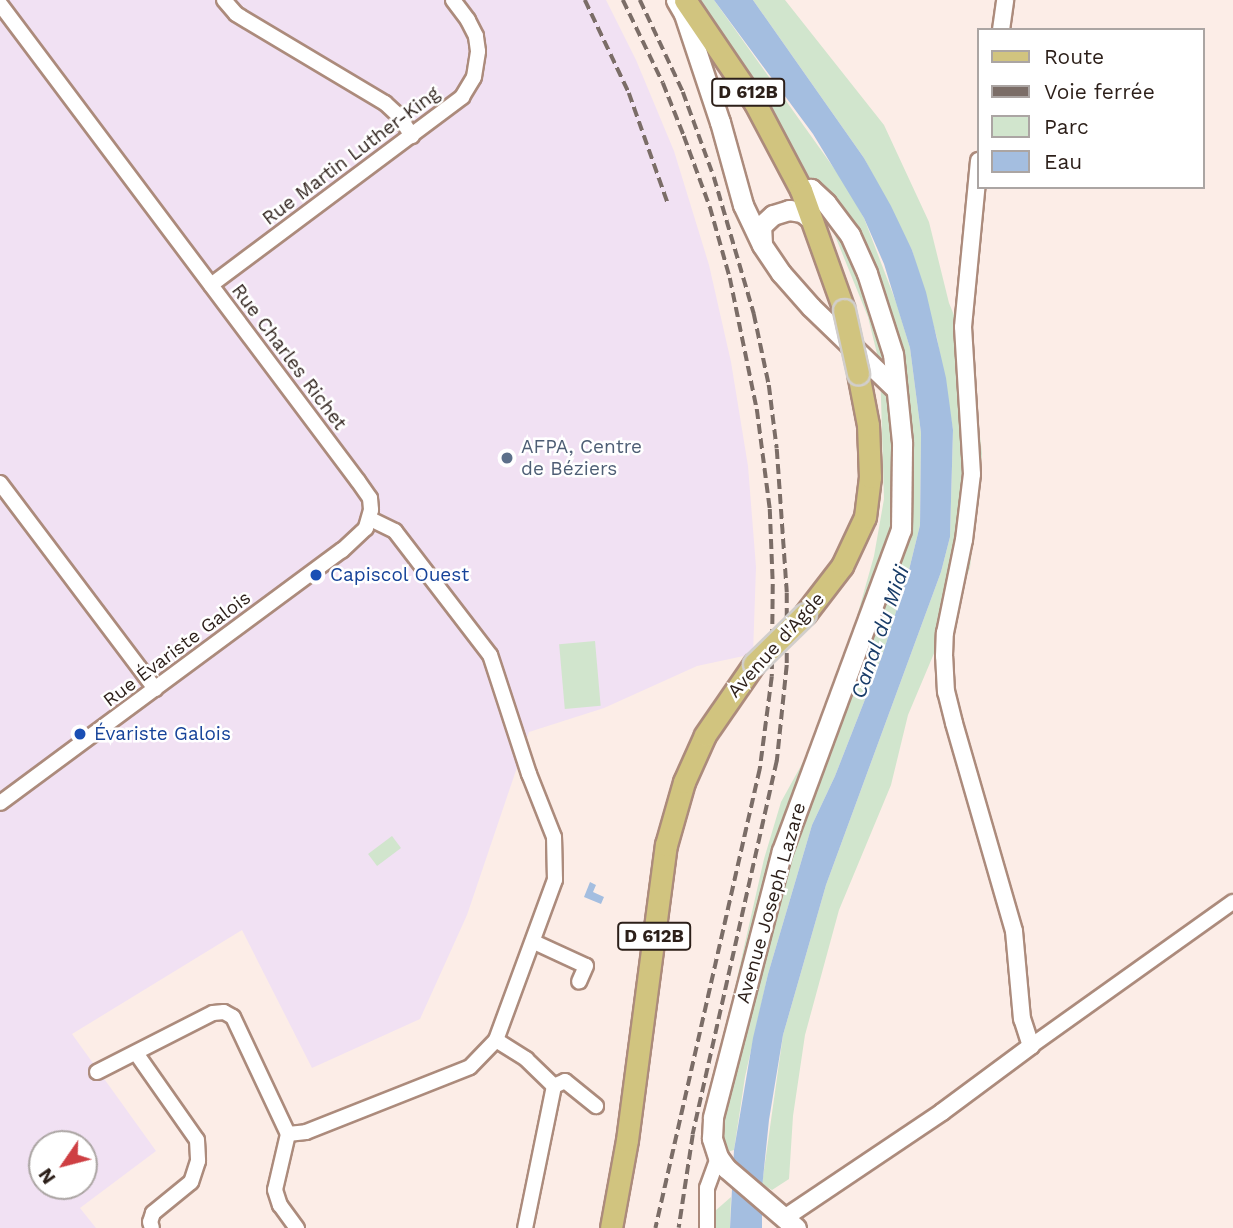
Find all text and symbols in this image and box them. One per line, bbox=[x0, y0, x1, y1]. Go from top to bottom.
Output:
legend bbox=[978, 28, 1205, 189]
text: Route bbox=[1044, 44, 1104, 69]
road number: D 612B bbox=[710, 78, 786, 106]
text: Voie ferrée bbox=[1044, 79, 1155, 104]
street label: Rue Martin Luther-King bbox=[258, 82, 444, 230]
text: Parc bbox=[1044, 114, 1089, 139]
text: Eau bbox=[1044, 149, 1082, 174]
street label: Rue Charles Richet bbox=[227, 280, 351, 434]
place label: AFPA, Centre de Béziers bbox=[521, 436, 642, 480]
marker: AFPA, Centre de Béziers bbox=[499, 450, 515, 466]
water label: Canal du Midi bbox=[845, 562, 915, 702]
place label: Capiscol Ouest bbox=[330, 564, 470, 586]
marker: Capiscol Ouest bbox=[308, 567, 324, 583]
street label: Rue Évariste Galois bbox=[99, 586, 255, 712]
street label: Avenue d'Agde bbox=[723, 588, 829, 702]
place label: Évariste Galois bbox=[94, 723, 231, 745]
marker: Évariste Galois bbox=[72, 726, 88, 742]
street label: Avenue Joseph Lazare bbox=[731, 800, 811, 1006]
road number: D 612B bbox=[616, 922, 692, 951]
north arrow bbox=[28, 1130, 98, 1200]
text: N bbox=[34, 1164, 60, 1189]

